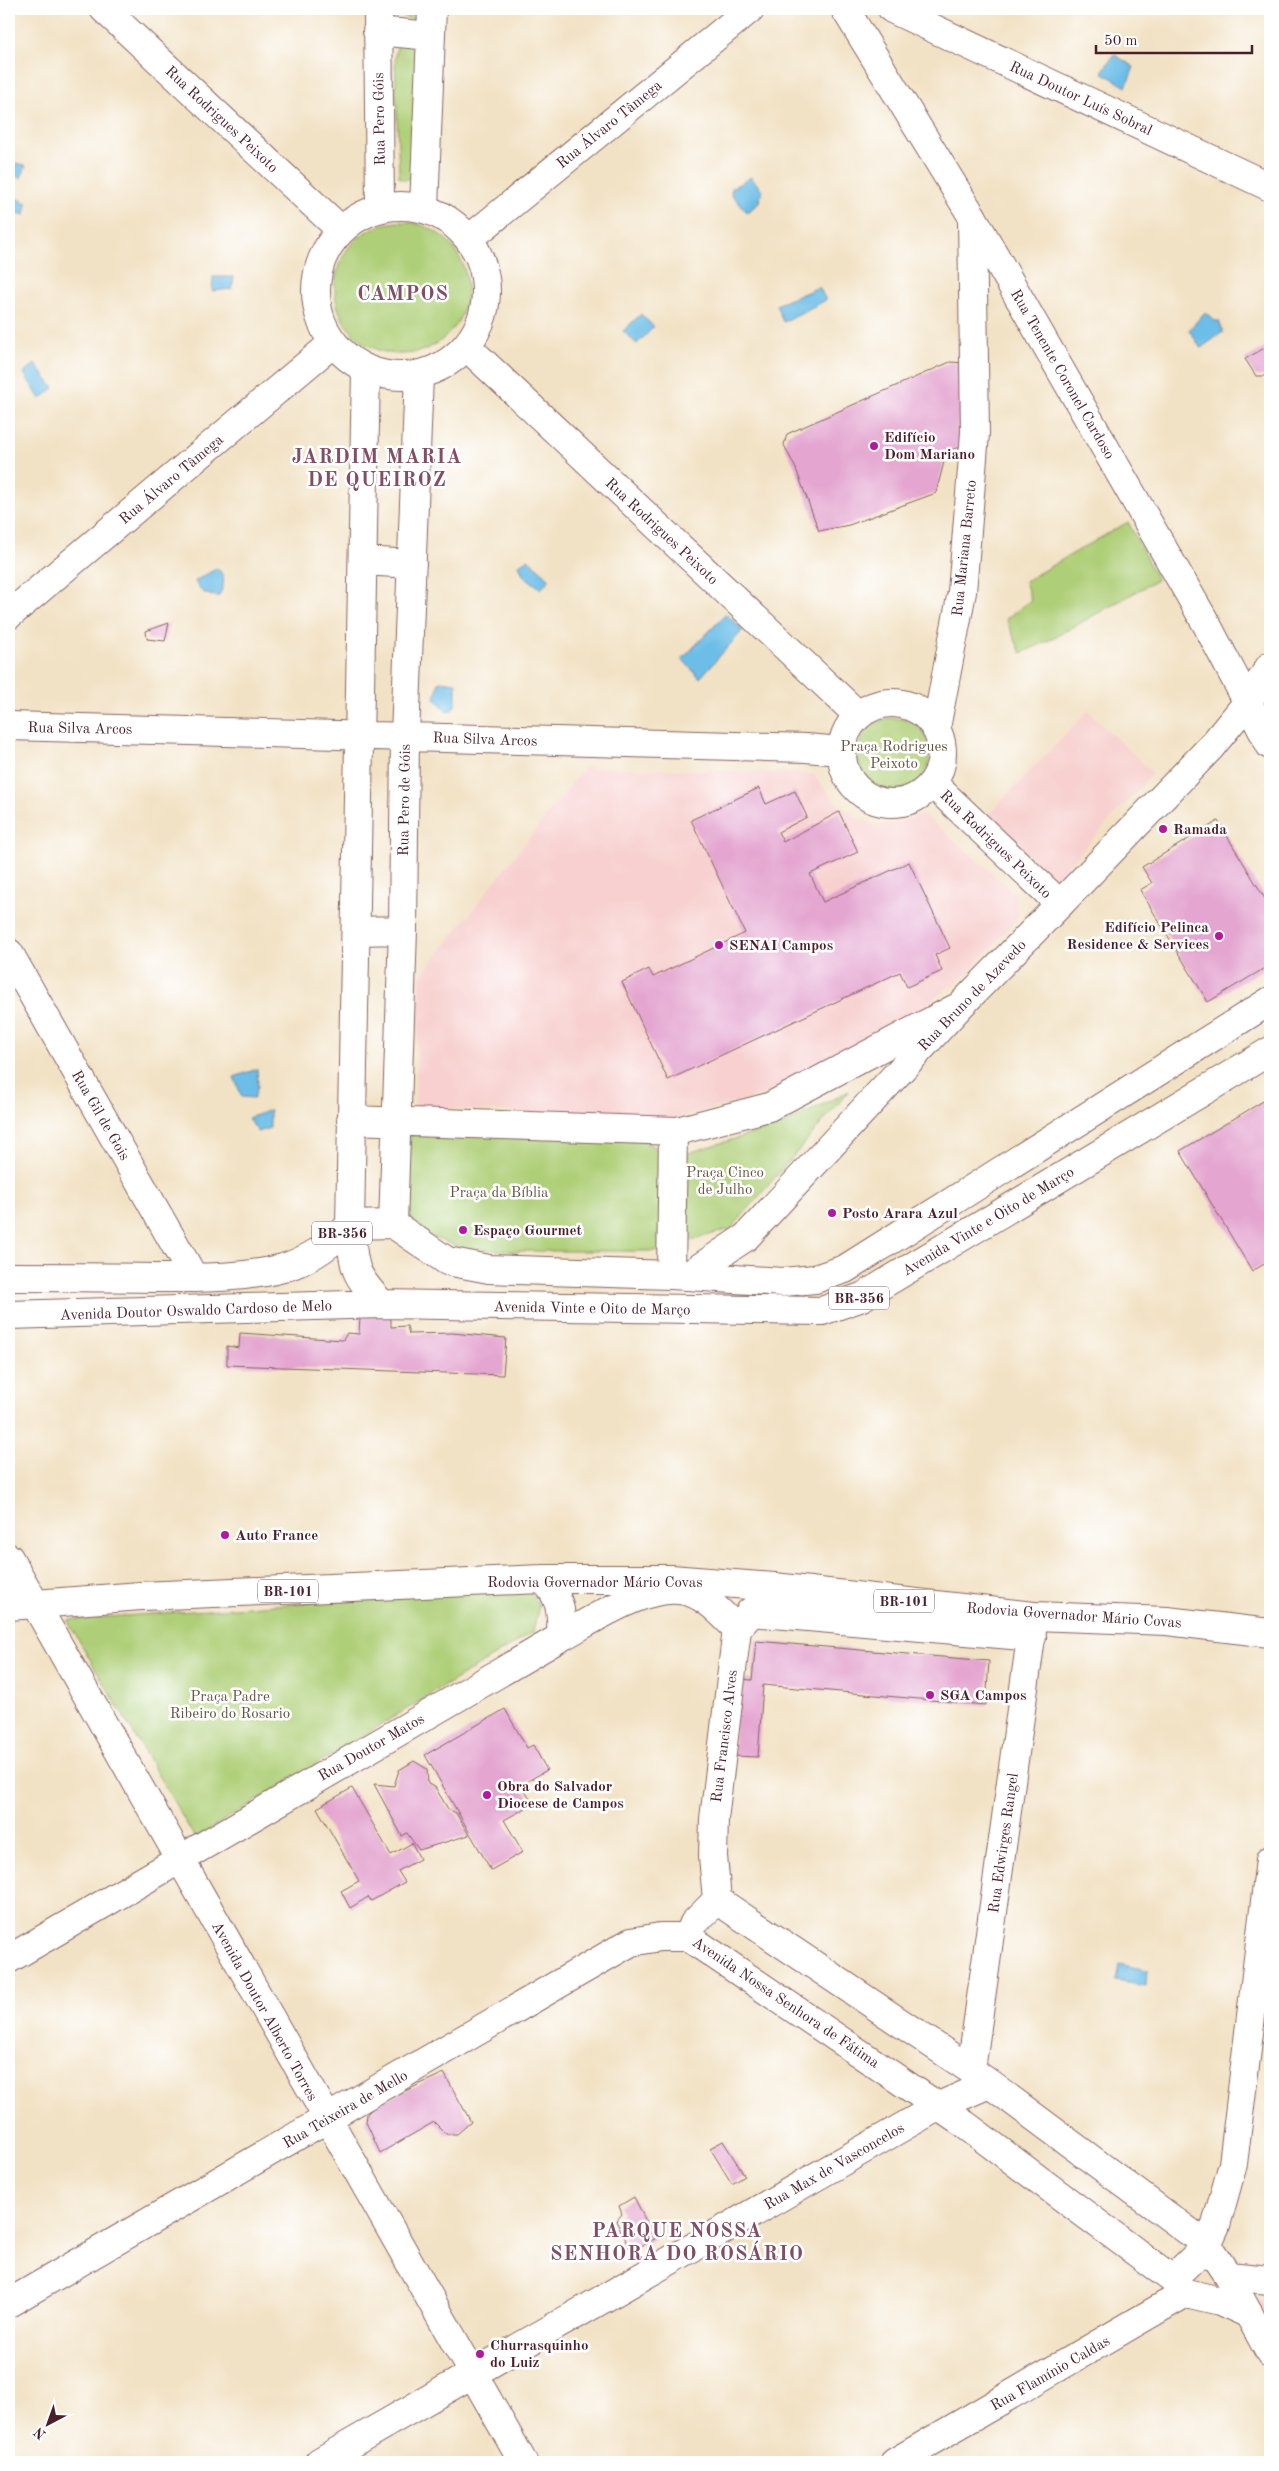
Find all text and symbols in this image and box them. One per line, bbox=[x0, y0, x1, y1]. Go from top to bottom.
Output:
scale bar bbox=[1096, 22, 1253, 54]
text: 50 m bbox=[1104, 34, 1138, 49]
street label: Rua Doutor Luís Sobral bbox=[1007, 60, 1154, 139]
street label: Rua Rodrigues Peixoto bbox=[162, 64, 280, 176]
street label: Rua Pero Góis bbox=[372, 72, 389, 166]
street label: Rua Álvaro Tâmega bbox=[553, 76, 666, 172]
district label: CAMPOS bbox=[357, 285, 449, 305]
street label: Rua Tenente Coronel Cardoso bbox=[1007, 287, 1117, 462]
street label: Rua Álvaro Tâmega bbox=[115, 430, 227, 528]
place label: Edifício Dom Mariano bbox=[884, 431, 975, 463]
marker: Edifício Dom Mariano bbox=[868, 440, 880, 452]
district label: JARDIM MARIA DE QUEIROZ bbox=[292, 448, 462, 491]
street label: Rua Rodrigues Peixoto bbox=[602, 476, 720, 588]
street label: Rua Mariana Barreto bbox=[951, 479, 980, 617]
street label: Rua Silva Arcos bbox=[27, 721, 133, 738]
street label: Rua Silva Arcos bbox=[432, 731, 538, 750]
park label: Praça Rodrigues Peixoto bbox=[840, 740, 948, 772]
street label: Rua Pero de Góis bbox=[397, 744, 414, 856]
street label: Rua Rodrigues Peixoto bbox=[936, 788, 1053, 902]
marker: Ramada bbox=[1157, 823, 1169, 835]
place label: Ramada bbox=[1173, 823, 1227, 838]
place label: Edifício Pelinca Residence & Services bbox=[1066, 921, 1209, 953]
marker: Edifício Pelinca Residence & Services bbox=[1213, 930, 1225, 942]
street label: Rua Bruno de Azevedo bbox=[916, 938, 1030, 1054]
marker: SENAI Campos bbox=[713, 939, 725, 951]
place label: SENAI Campos bbox=[729, 939, 833, 954]
street label: Rua Gil de Gois bbox=[68, 1068, 131, 1163]
street label: Avenida Vinte e Oito de Março bbox=[900, 1165, 1077, 1280]
park label: Praça Cinco de Julho bbox=[686, 1166, 764, 1198]
park label: Praça da Bíblia bbox=[450, 1186, 549, 1201]
marker: Posto Arara Azul bbox=[826, 1207, 838, 1219]
place label: Posto Arara Azul bbox=[842, 1207, 958, 1222]
road number: BR-356 bbox=[312, 1222, 372, 1244]
marker: Espaço Gourmet bbox=[457, 1224, 469, 1236]
place label: Espaço Gourmet bbox=[473, 1224, 583, 1239]
road number: BR-356 bbox=[829, 1286, 889, 1310]
street label: Avenida Doutor Oswaldo Cardoso de Melo bbox=[60, 1299, 332, 1324]
street label: Avenida Vinte e Oito de Março bbox=[493, 1300, 691, 1319]
marker: Auto France bbox=[219, 1529, 231, 1541]
place label: Auto France bbox=[235, 1529, 318, 1544]
street label: Rodovia Governador Mário Covas bbox=[487, 1576, 703, 1591]
road number: BR-101 bbox=[258, 1580, 318, 1602]
road number: BR-101 bbox=[874, 1590, 934, 1612]
street label: Rodovia Governador Mário Covas bbox=[966, 1601, 1182, 1631]
street label: Rua Francisco Alves bbox=[710, 1669, 741, 1803]
marker: SGA Campos bbox=[924, 1689, 936, 1701]
place label: SGA Campos bbox=[940, 1689, 1027, 1704]
park label: Praça Padre Ribeiro do Rosario bbox=[170, 1690, 290, 1722]
street label: Rua Doutor Matos bbox=[316, 1712, 427, 1785]
street label: Rua Edwirges Rangel bbox=[987, 1772, 1022, 1914]
place label: Obra do Salvador Diocese de Campos bbox=[497, 1780, 624, 1812]
marker: Obra do Salvador Diocese de Campos bbox=[481, 1789, 493, 1801]
street label: Avenida Doutor Alberto Torres bbox=[208, 1920, 319, 2104]
street label: Avenida Nossa Senhora de Fátima bbox=[689, 1935, 882, 2072]
street label: Rua Teixeira de Mello bbox=[281, 2069, 411, 2152]
street label: Rua Max de Vasconcelos bbox=[762, 2121, 907, 2214]
district label: PARQUE NOSSA SENHORA DO ROSÁRIO bbox=[550, 2222, 804, 2265]
street label: Rua Flamínio Caldas bbox=[989, 2334, 1113, 2415]
place label: Churrasquinho do Luiz bbox=[490, 2339, 589, 2371]
marker: Churrasquinho do Luiz bbox=[474, 2348, 486, 2360]
north arrow bbox=[22, 2398, 72, 2448]
text: N bbox=[31, 2424, 49, 2442]

